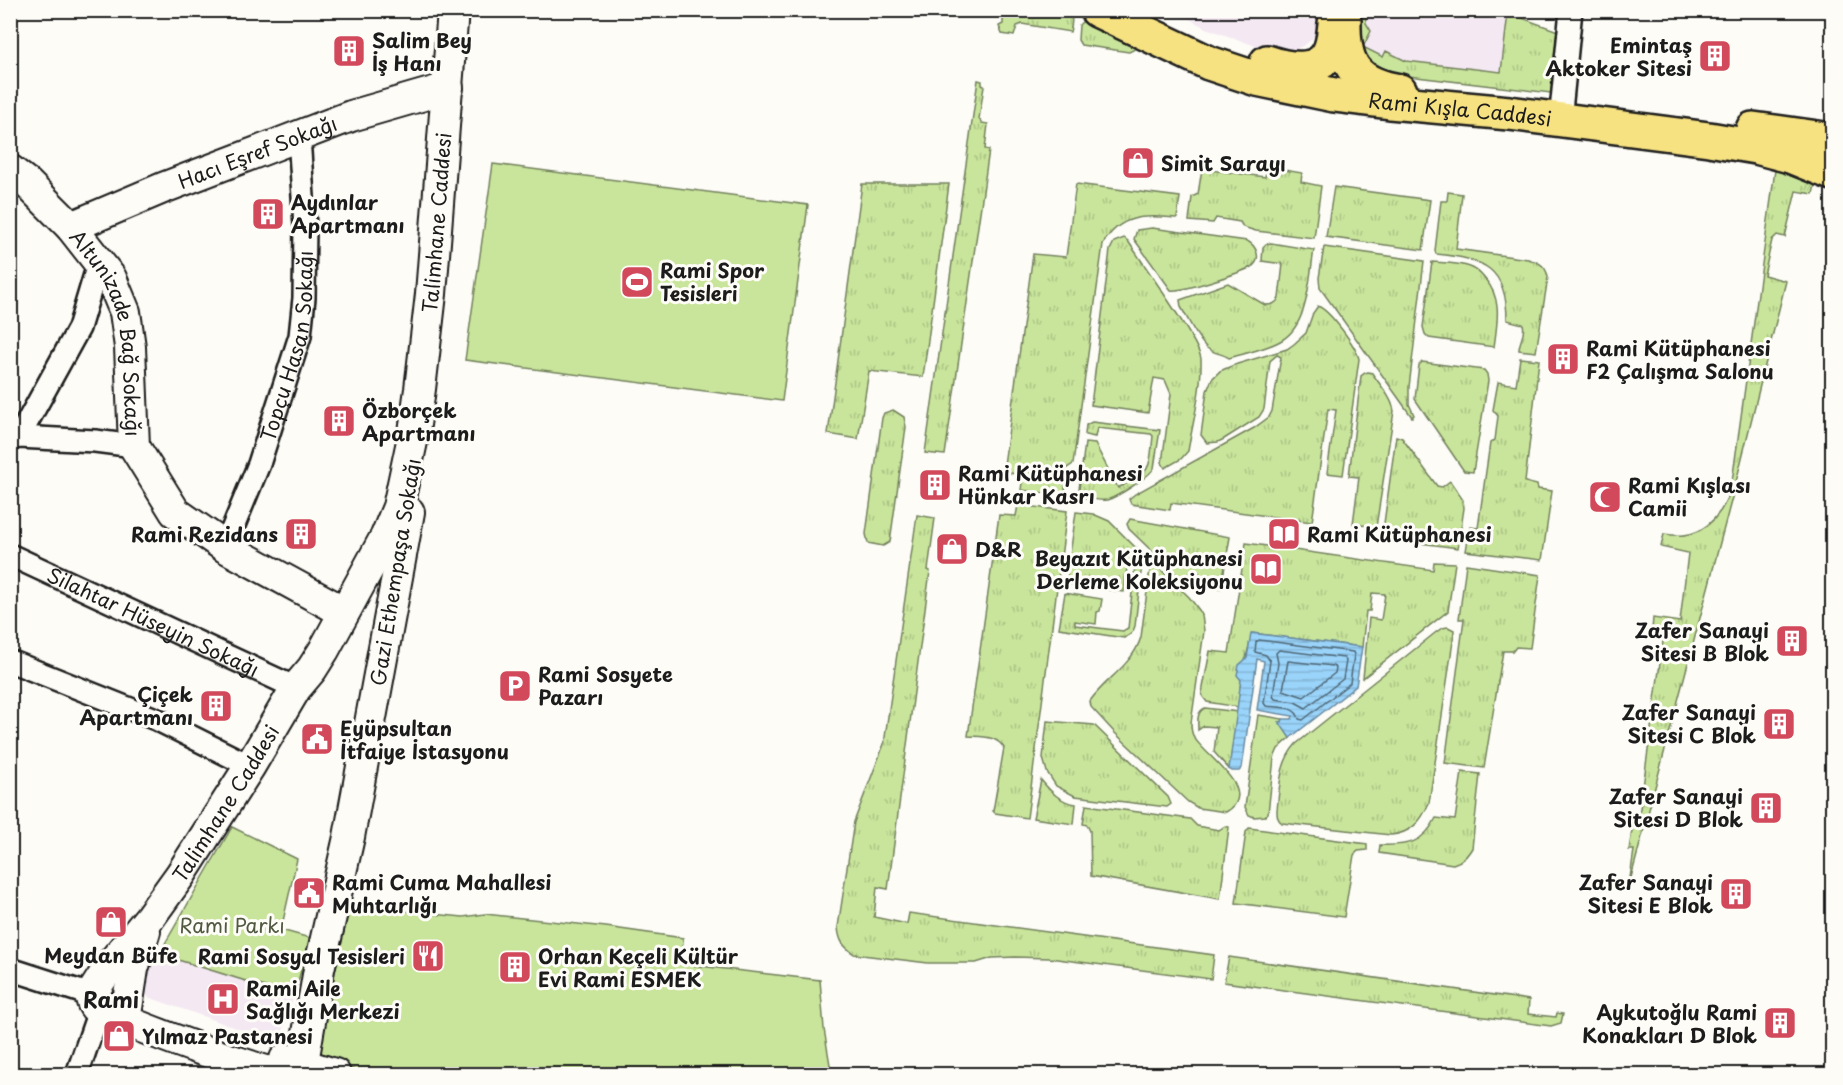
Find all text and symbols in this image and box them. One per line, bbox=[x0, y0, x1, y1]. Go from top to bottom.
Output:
place label: Salim Bey İş Hanı bbox=[372, 25, 472, 78]
place label: Emintaş Aktoker Sitesi bbox=[1545, 30, 1692, 83]
building icon: Salim Bey İş Hanı bbox=[331, 33, 367, 69]
building icon: Emintaş Aktoker Sitesi bbox=[1697, 38, 1733, 74]
street label: Rami Kışla Caddesi bbox=[1367, 84, 1554, 133]
street label: Hacı Eşref Sokağı bbox=[174, 108, 341, 196]
street label: Talimhane Caddesi bbox=[414, 131, 458, 314]
shop icon: Simit Sarayı bbox=[1120, 145, 1156, 181]
place label: Simit Sarayı bbox=[1161, 148, 1286, 178]
place label: Aydınlar Apartmanı bbox=[291, 187, 404, 240]
building icon: Aydınlar Apartmanı bbox=[250, 196, 286, 232]
street label: Altunizade Bağ Sokağı bbox=[63, 223, 149, 437]
street label: Topçu Hasan Sokağı bbox=[252, 250, 320, 445]
place label: Rami Spor Tesisleri bbox=[660, 255, 765, 308]
sports icon: Rami Spor Tesisleri bbox=[619, 264, 655, 300]
place label: Rami Kütüphanesi F2 Çalışma Salonu bbox=[1586, 333, 1774, 386]
building icon: Rami Kütüphanesi F2 Çalışma Salonu bbox=[1545, 341, 1581, 377]
place label: Özborçek Apartmanı bbox=[362, 395, 475, 448]
building icon: Özborçek Apartmanı bbox=[321, 403, 357, 439]
street label: Gazi Ethempaşa Sokağı bbox=[362, 456, 428, 688]
place label: Rami Kütüphanesi Hünkar Kasrı bbox=[958, 458, 1143, 511]
building icon: Rami Kütüphanesi Hünkar Kasrı bbox=[917, 467, 953, 503]
place label: Rami Kışlası Camii bbox=[1628, 470, 1751, 523]
mosque icon: Rami Kışlası Camii bbox=[1587, 479, 1623, 515]
building icon: Rami Rezidans bbox=[283, 516, 319, 552]
library icon: Rami Kütüphanesi bbox=[1266, 516, 1302, 552]
place label: Rami Rezidans bbox=[131, 519, 278, 549]
place label: Rami Kütüphanesi bbox=[1307, 519, 1492, 549]
shop icon: D&R bbox=[934, 531, 970, 567]
place label: D&R bbox=[975, 534, 1022, 564]
place label: Beyazıt Kütüphanesi Derleme Koleksiyonu bbox=[1034, 543, 1243, 596]
library icon: Beyazıt Kütüphanesi Derleme Koleksiyonu bbox=[1248, 551, 1284, 587]
street label: Silahtar Hüseyin Sokağı bbox=[42, 559, 264, 684]
place label: Zafer Sanayi Sitesi B Blok bbox=[1635, 615, 1769, 668]
building icon: Zafer Sanayi Sitesi B Blok bbox=[1774, 623, 1810, 659]
place label: Rami Sosyete Pazarı bbox=[538, 659, 673, 712]
parking icon: Rami Sosyete Pazarı bbox=[497, 668, 533, 704]
place label: Çiçek Apartmanı bbox=[80, 679, 194, 732]
building icon: Çiçek Apartmanı bbox=[198, 688, 234, 724]
place label: Zafer Sanayi Sitesi C Blok bbox=[1622, 697, 1756, 750]
building icon: Zafer Sanayi Sitesi C Blok bbox=[1761, 706, 1797, 742]
place label: Eyüpsultan İtfaiye İstasyonu bbox=[340, 713, 509, 766]
street label: Talimhane Caddesi bbox=[165, 719, 286, 888]
public building icon: Eyüpsultan İtfaiye İstasyonu bbox=[299, 721, 335, 757]
place label: Zafer Sanayi Sitesi D Blok bbox=[1609, 781, 1743, 834]
building icon: Zafer Sanayi Sitesi D Blok bbox=[1748, 790, 1784, 826]
place label: Rami Cuma Mahallesi Muhtarlığı bbox=[332, 867, 552, 920]
place label: Zafer Sanayi Sitesi E Blok bbox=[1579, 867, 1713, 920]
public building icon: Rami Cuma Mahallesi Muhtarlığı bbox=[291, 875, 327, 911]
building icon: Zafer Sanayi Sitesi E Blok bbox=[1718, 876, 1754, 912]
shop icon: Meydan Büfe bbox=[93, 904, 129, 940]
park label: Rami Parkı bbox=[179, 910, 285, 940]
restaurant icon: Rami Sosyal Tesisleri bbox=[410, 938, 446, 974]
place label: Meydan Büfe bbox=[44, 940, 178, 970]
place label: Rami Sosyal Tesisleri bbox=[198, 941, 405, 971]
place label: Orhan Keçeli Kültür Evi Rami ESMEK bbox=[538, 941, 739, 994]
building icon: Orhan Keçeli Kültür Evi Rami ESMEK bbox=[497, 949, 533, 985]
place label: Rami Aile Sağlığı Merkezi bbox=[246, 973, 400, 1026]
hospital icon: Rami Aile Sağlığı Merkezi bbox=[205, 981, 241, 1017]
district label: Rami bbox=[83, 982, 139, 1015]
place label: Aykutoğlu Rami Konakları D Blok bbox=[1582, 997, 1757, 1050]
building icon: Aykutoğlu Rami Konakları D Blok bbox=[1762, 1005, 1798, 1041]
shop icon: Yılmaz Pastanesi bbox=[101, 1018, 137, 1054]
place label: Yılmaz Pastanesi bbox=[142, 1021, 313, 1051]

